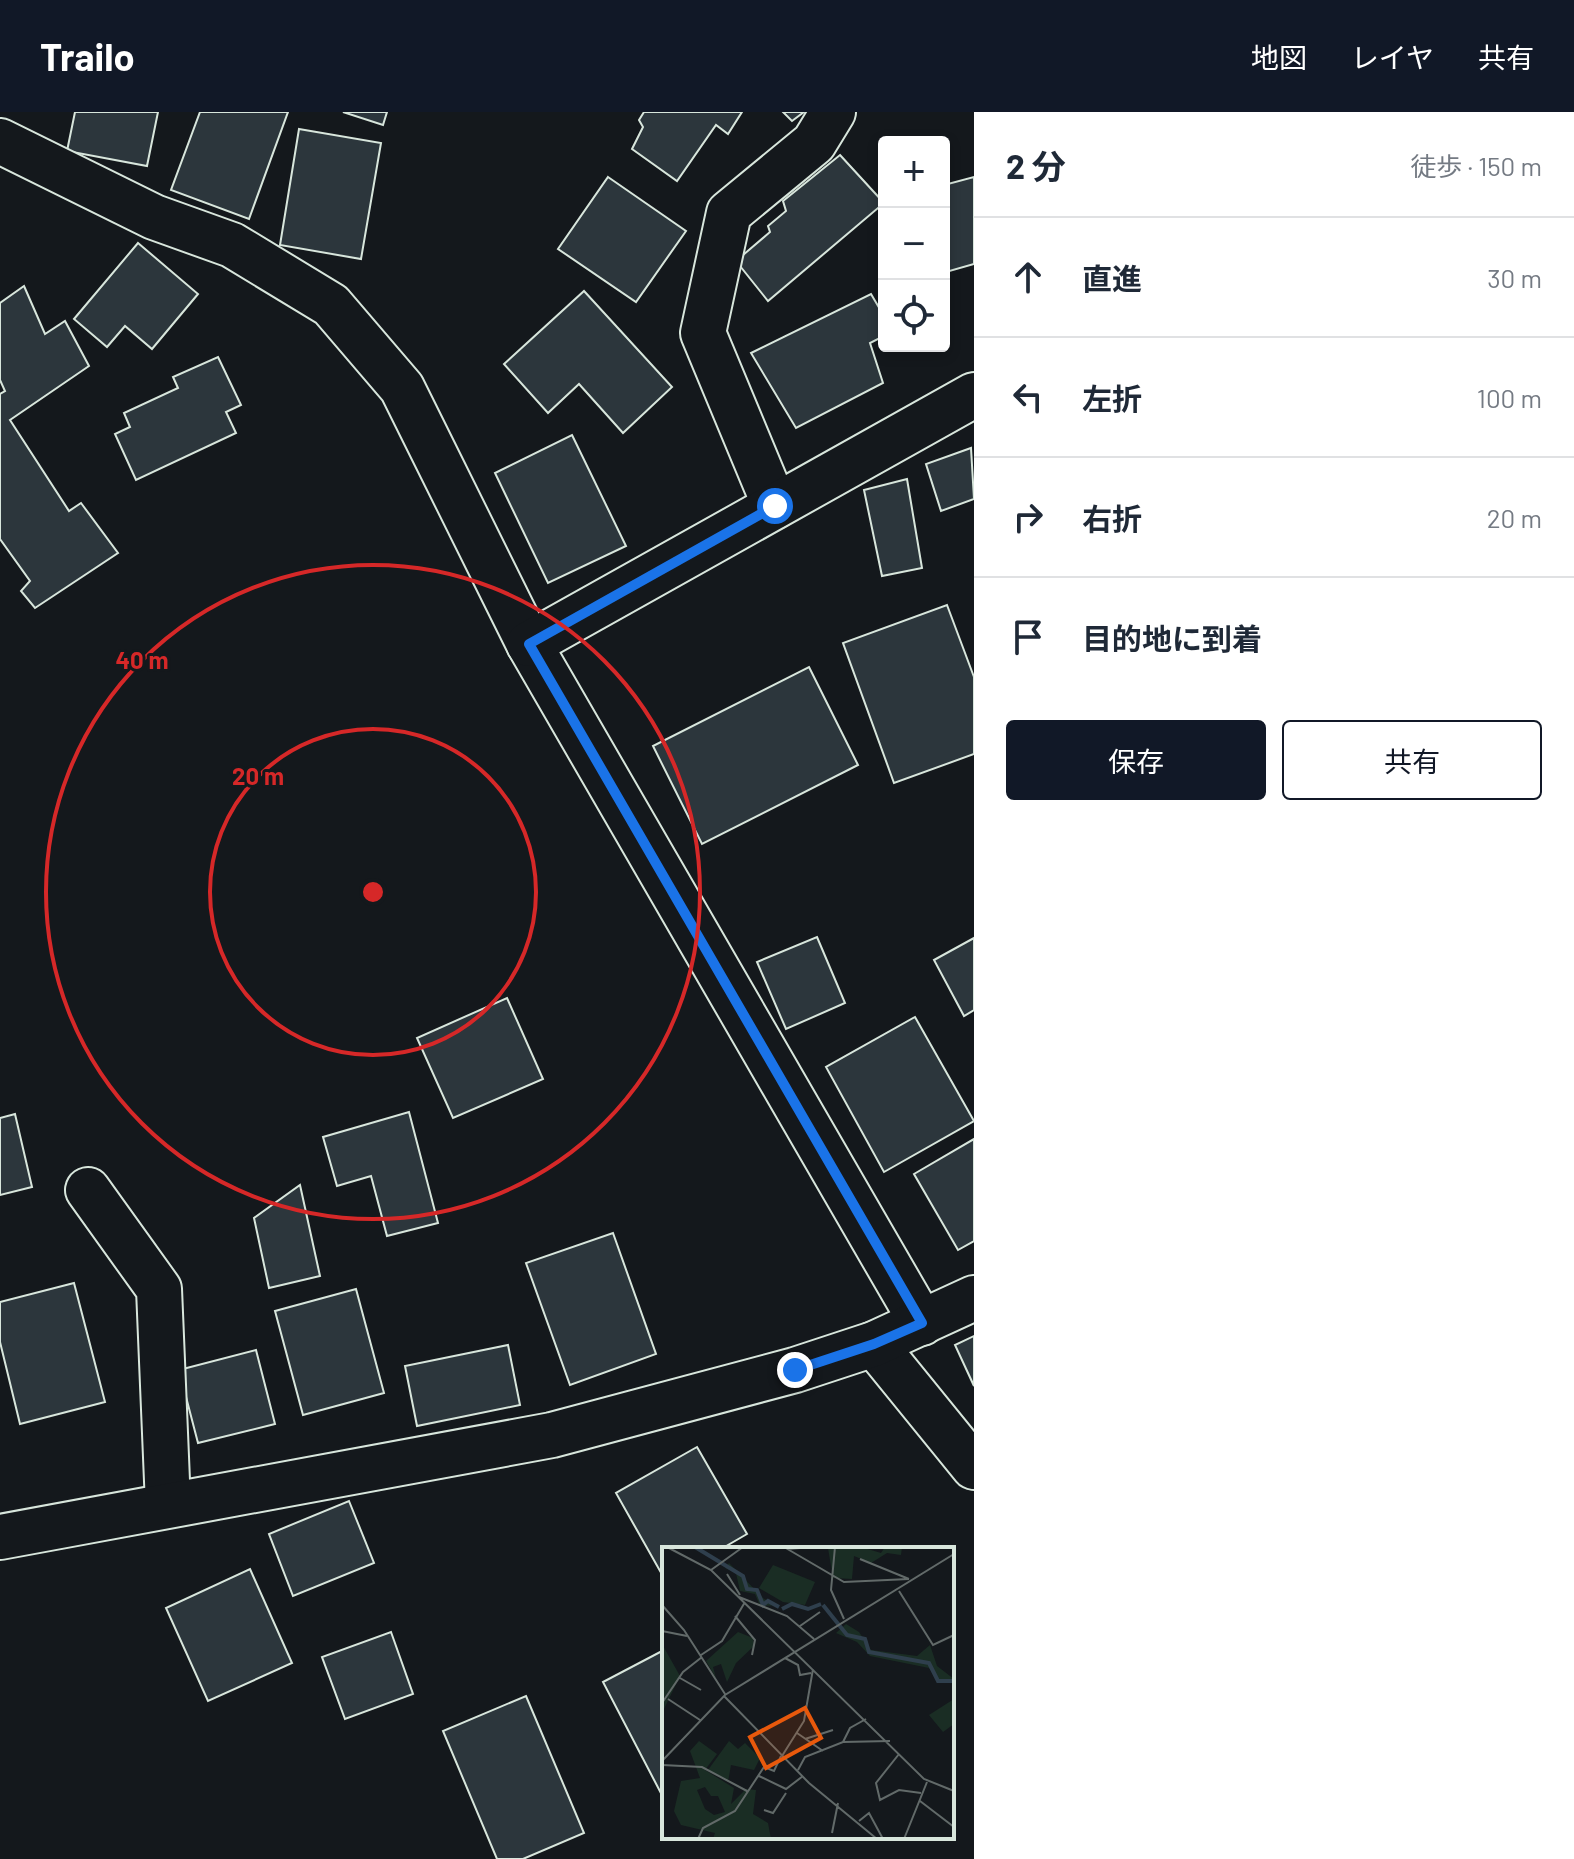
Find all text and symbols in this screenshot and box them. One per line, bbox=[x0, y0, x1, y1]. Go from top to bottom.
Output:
text: Trailo bbox=[40, 33, 135, 79]
text: 地図 bbox=[1251, 40, 1307, 74]
text: レイヤ bbox=[1351, 40, 1434, 74]
text: 共有 bbox=[1478, 40, 1534, 74]
map controls bbox=[878, 136, 950, 352]
button: + bbox=[878, 136, 950, 208]
text: 2 分 bbox=[1006, 145, 1066, 186]
text: 徒歩 · 150 m bbox=[1410, 150, 1542, 181]
button: − bbox=[878, 208, 950, 280]
icon: ahead bbox=[1006, 255, 1050, 299]
text: 直進 bbox=[1082, 260, 1142, 296]
text: 30 m bbox=[1487, 262, 1542, 293]
button: locate bbox=[878, 280, 950, 352]
icon: left bbox=[1006, 375, 1050, 419]
text: 左折 bbox=[1082, 380, 1142, 416]
text: 100 m bbox=[1477, 382, 1542, 413]
route start bbox=[757, 488, 793, 524]
icon: right bbox=[1006, 495, 1050, 539]
text: 右折 bbox=[1082, 500, 1142, 536]
text: 20 m bbox=[1487, 502, 1542, 533]
icon: arrive bbox=[1006, 615, 1050, 659]
text: 目的地に到着 bbox=[1082, 620, 1262, 656]
text: 40 m bbox=[115, 645, 169, 674]
button: 保存 bbox=[1006, 720, 1266, 800]
button: 共有 bbox=[1282, 720, 1542, 800]
text: 20 m bbox=[232, 761, 284, 790]
centre of rings bbox=[359, 878, 387, 906]
route end bbox=[777, 1352, 813, 1388]
inset map bbox=[662, 1547, 954, 1839]

